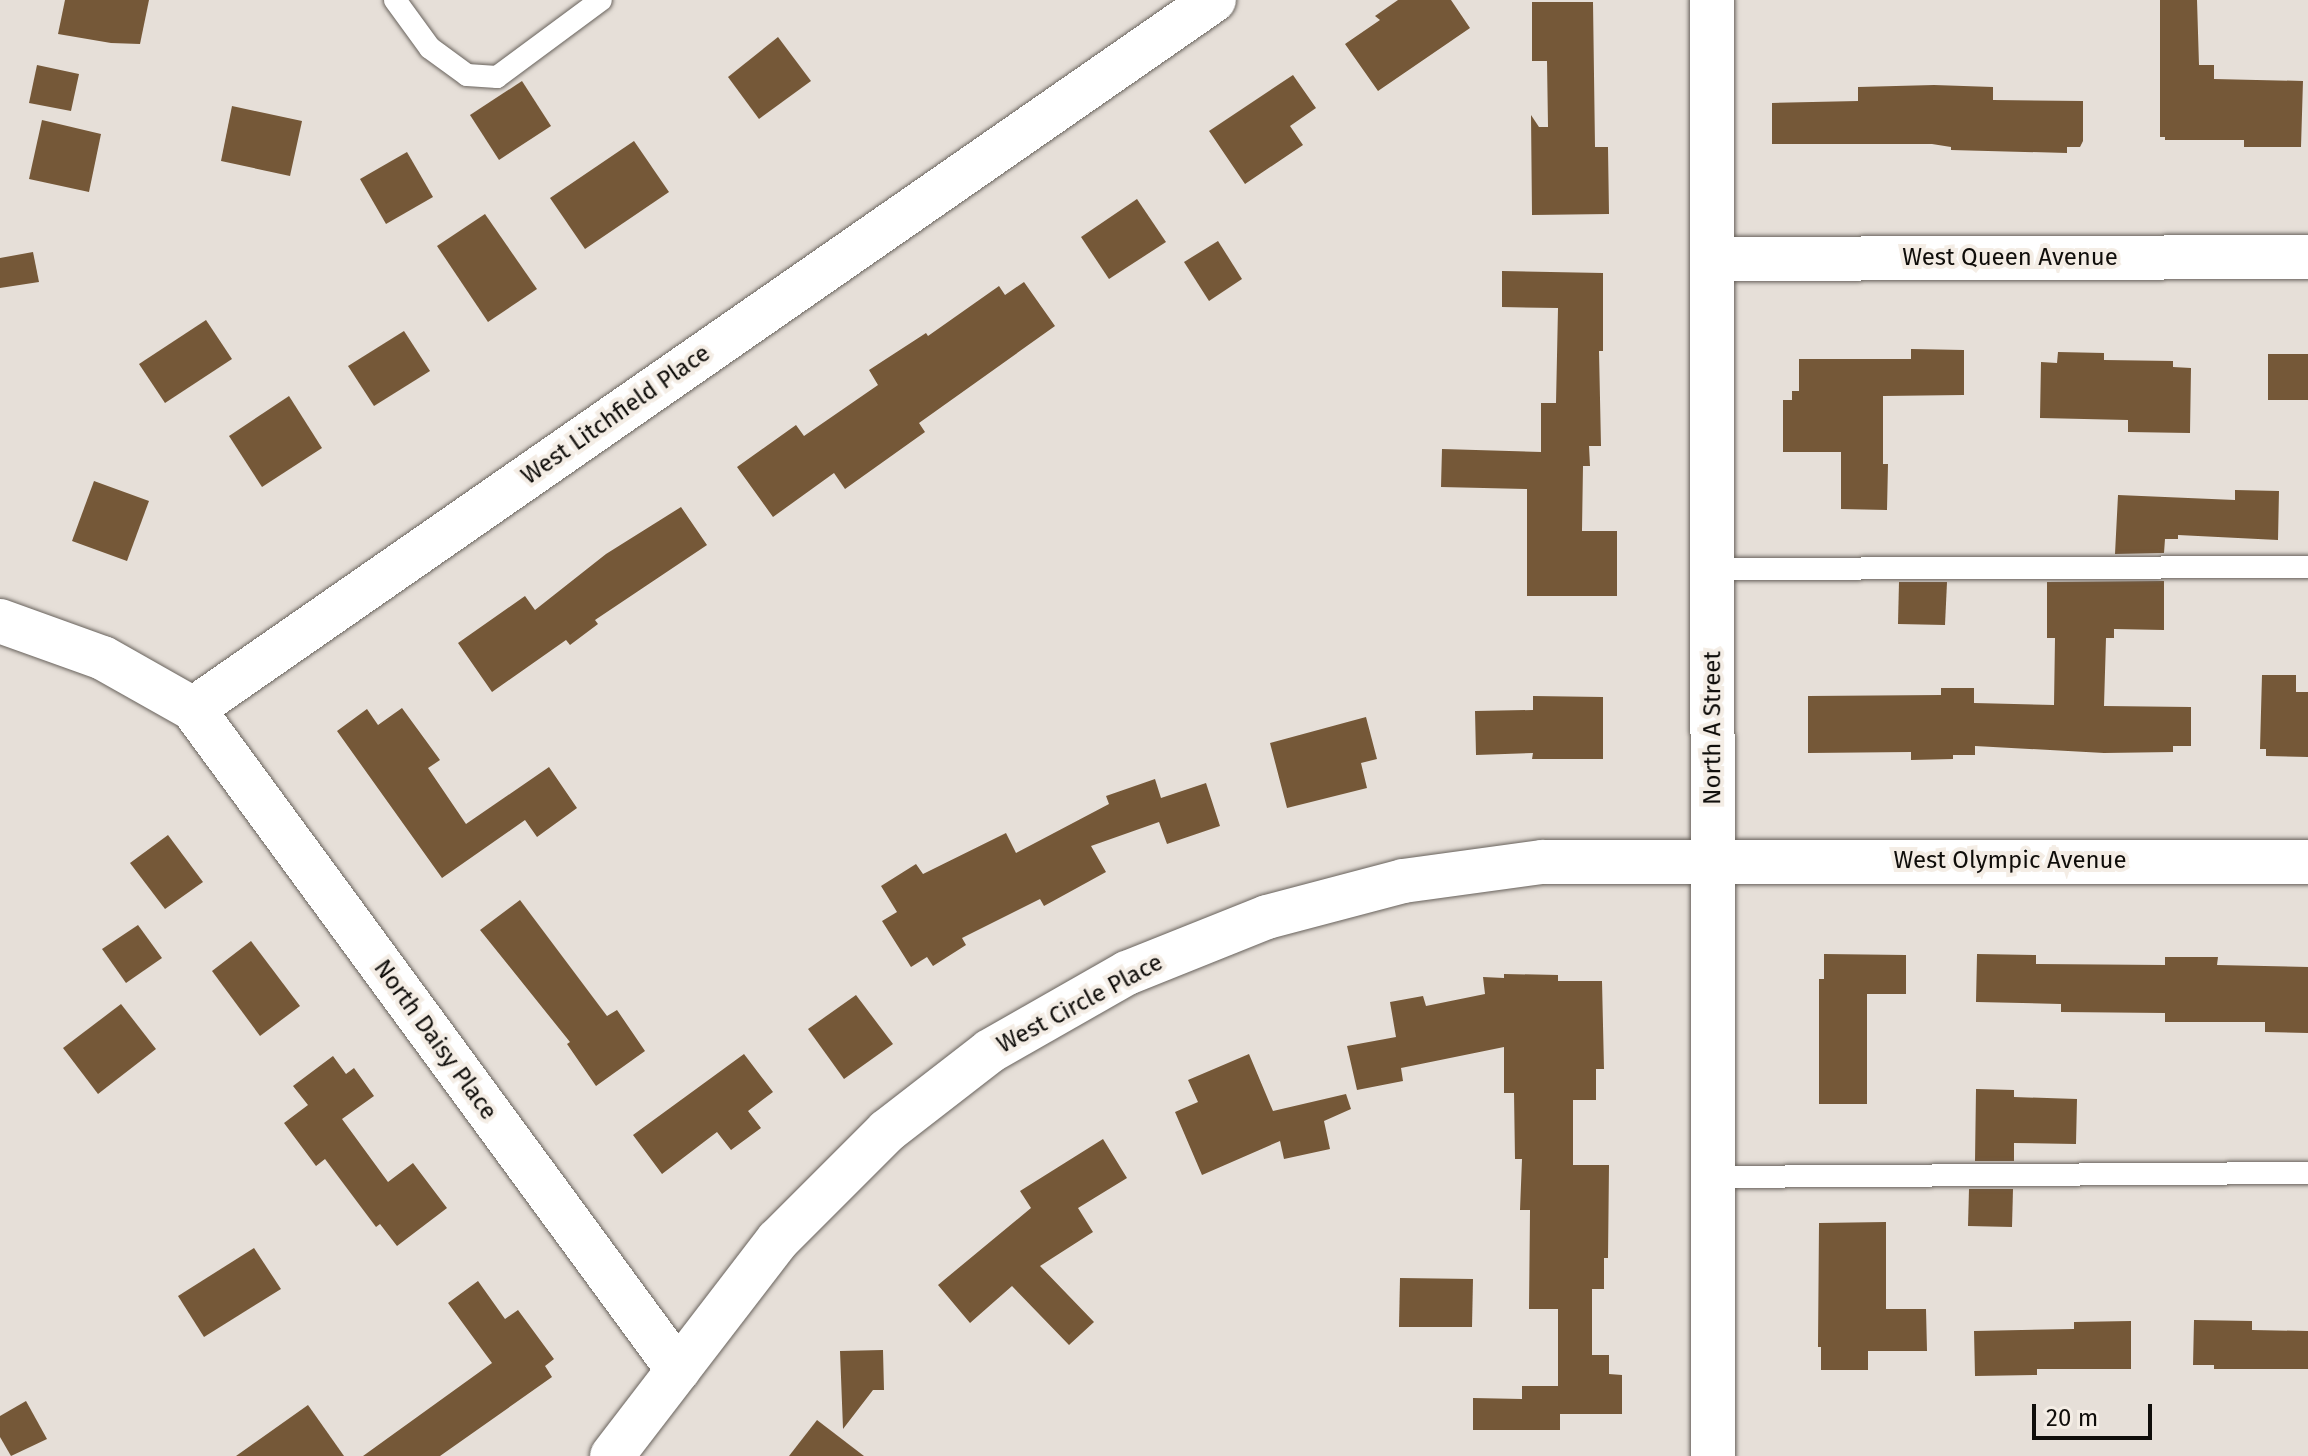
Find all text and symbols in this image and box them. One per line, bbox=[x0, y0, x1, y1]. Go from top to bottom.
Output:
street label: West Queen Avenue bbox=[1902, 244, 2118, 272]
street label: West Litchfield Place bbox=[516, 339, 716, 491]
street label: North A Street bbox=[1699, 651, 1727, 805]
street label: West Olympic Avenue bbox=[1893, 847, 2127, 875]
street label: West Circle Place bbox=[992, 948, 1168, 1060]
street label: North Daisy Place bbox=[367, 954, 503, 1126]
scale bar bbox=[2036, 1388, 2156, 1438]
text: 20 m bbox=[2046, 1404, 2098, 1432]

